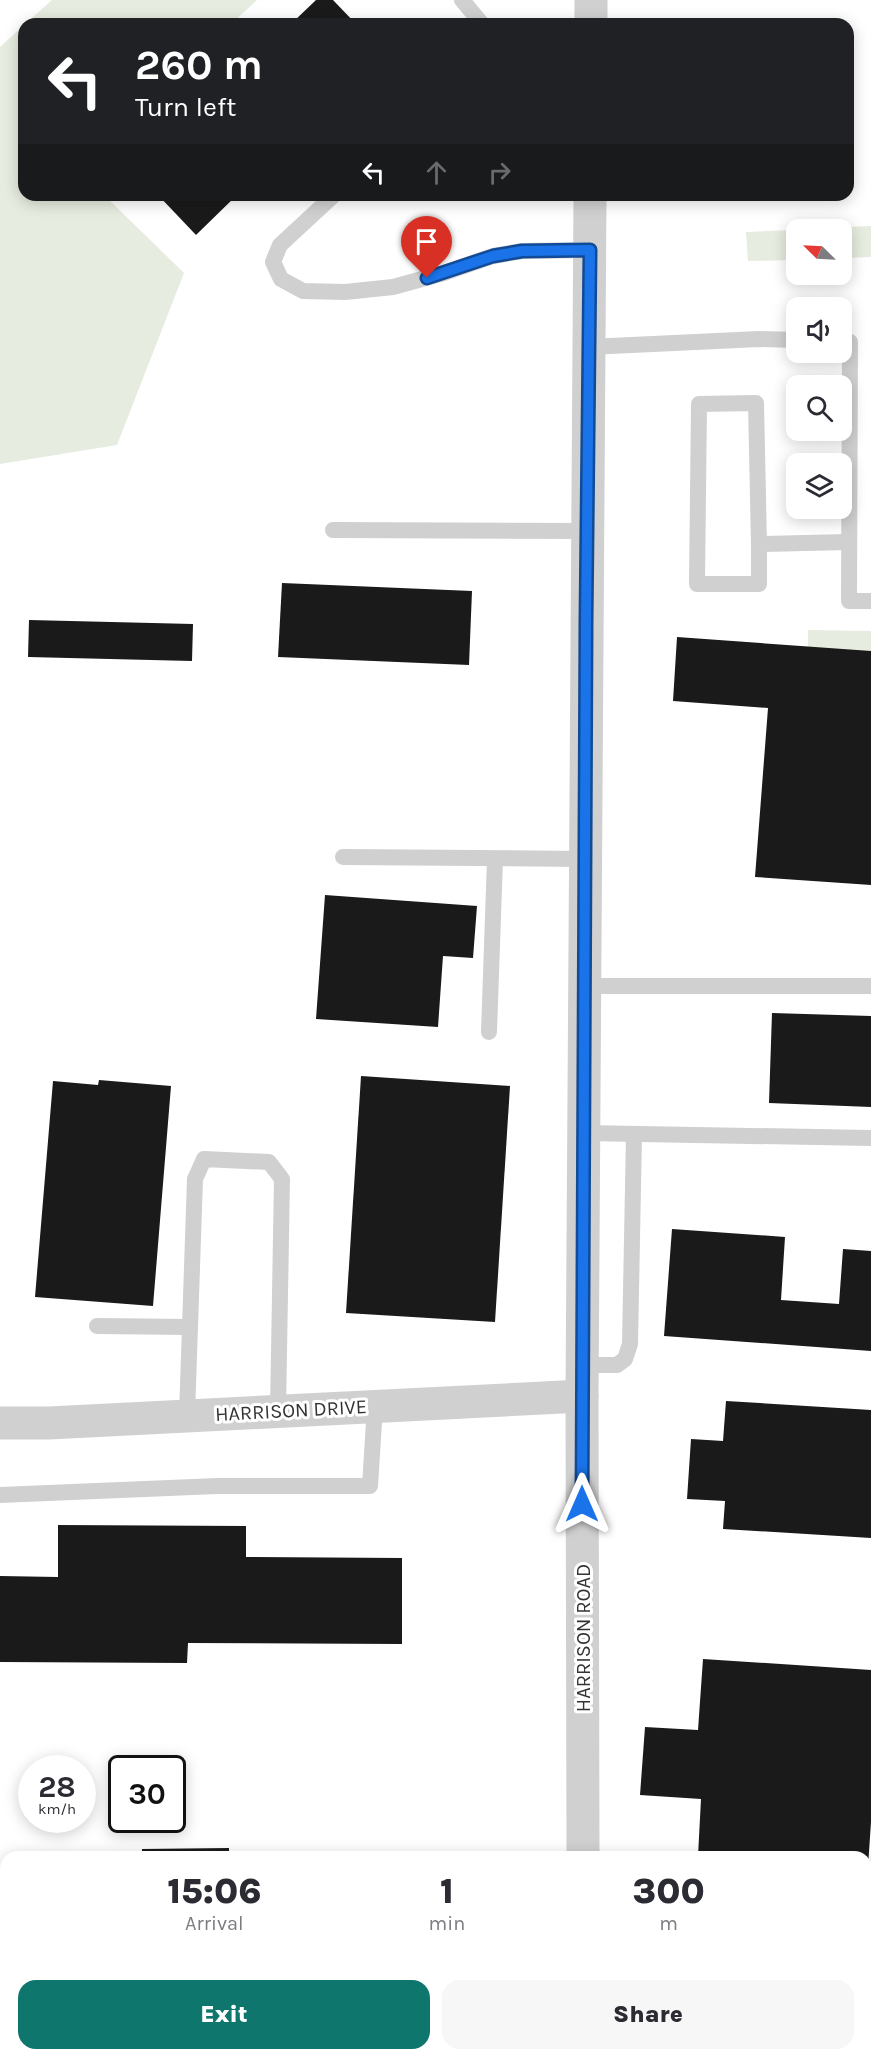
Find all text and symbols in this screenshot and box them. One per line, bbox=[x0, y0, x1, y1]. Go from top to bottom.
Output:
text: 260 m bbox=[135, 40, 263, 90]
icon: left bbox=[36, 42, 114, 120]
text: Turn left bbox=[135, 91, 236, 123]
icon: left bbox=[357, 156, 390, 189]
icon: ahead bbox=[420, 156, 453, 189]
icon: right bbox=[483, 156, 516, 189]
pin bbox=[401, 216, 452, 278]
north arrow bbox=[786, 219, 852, 285]
map controls bbox=[786, 219, 852, 519]
icon: arrive bbox=[410, 225, 443, 258]
button: sound bbox=[786, 297, 852, 363]
button: search bbox=[786, 375, 852, 441]
button: layers bbox=[786, 453, 852, 519]
street label: HARRISON DRIVE bbox=[215, 1395, 367, 1426]
position arrow bbox=[550, 1472, 614, 1536]
street label: HARRISON ROAD bbox=[572, 1564, 595, 1712]
speed limit sign: 30 bbox=[108, 1755, 186, 1833]
text: 28 bbox=[38, 1769, 76, 1805]
text: km/h bbox=[38, 1800, 76, 1818]
text: 15:06 bbox=[167, 1870, 261, 1912]
text: 1 bbox=[440, 1870, 454, 1912]
text: 300 bbox=[633, 1870, 705, 1912]
text: Arrival bbox=[185, 1912, 244, 1935]
text: min bbox=[429, 1912, 465, 1935]
text: m bbox=[659, 1912, 678, 1935]
button: Exit bbox=[18, 1980, 430, 2049]
button: Share bbox=[442, 1980, 854, 2049]

